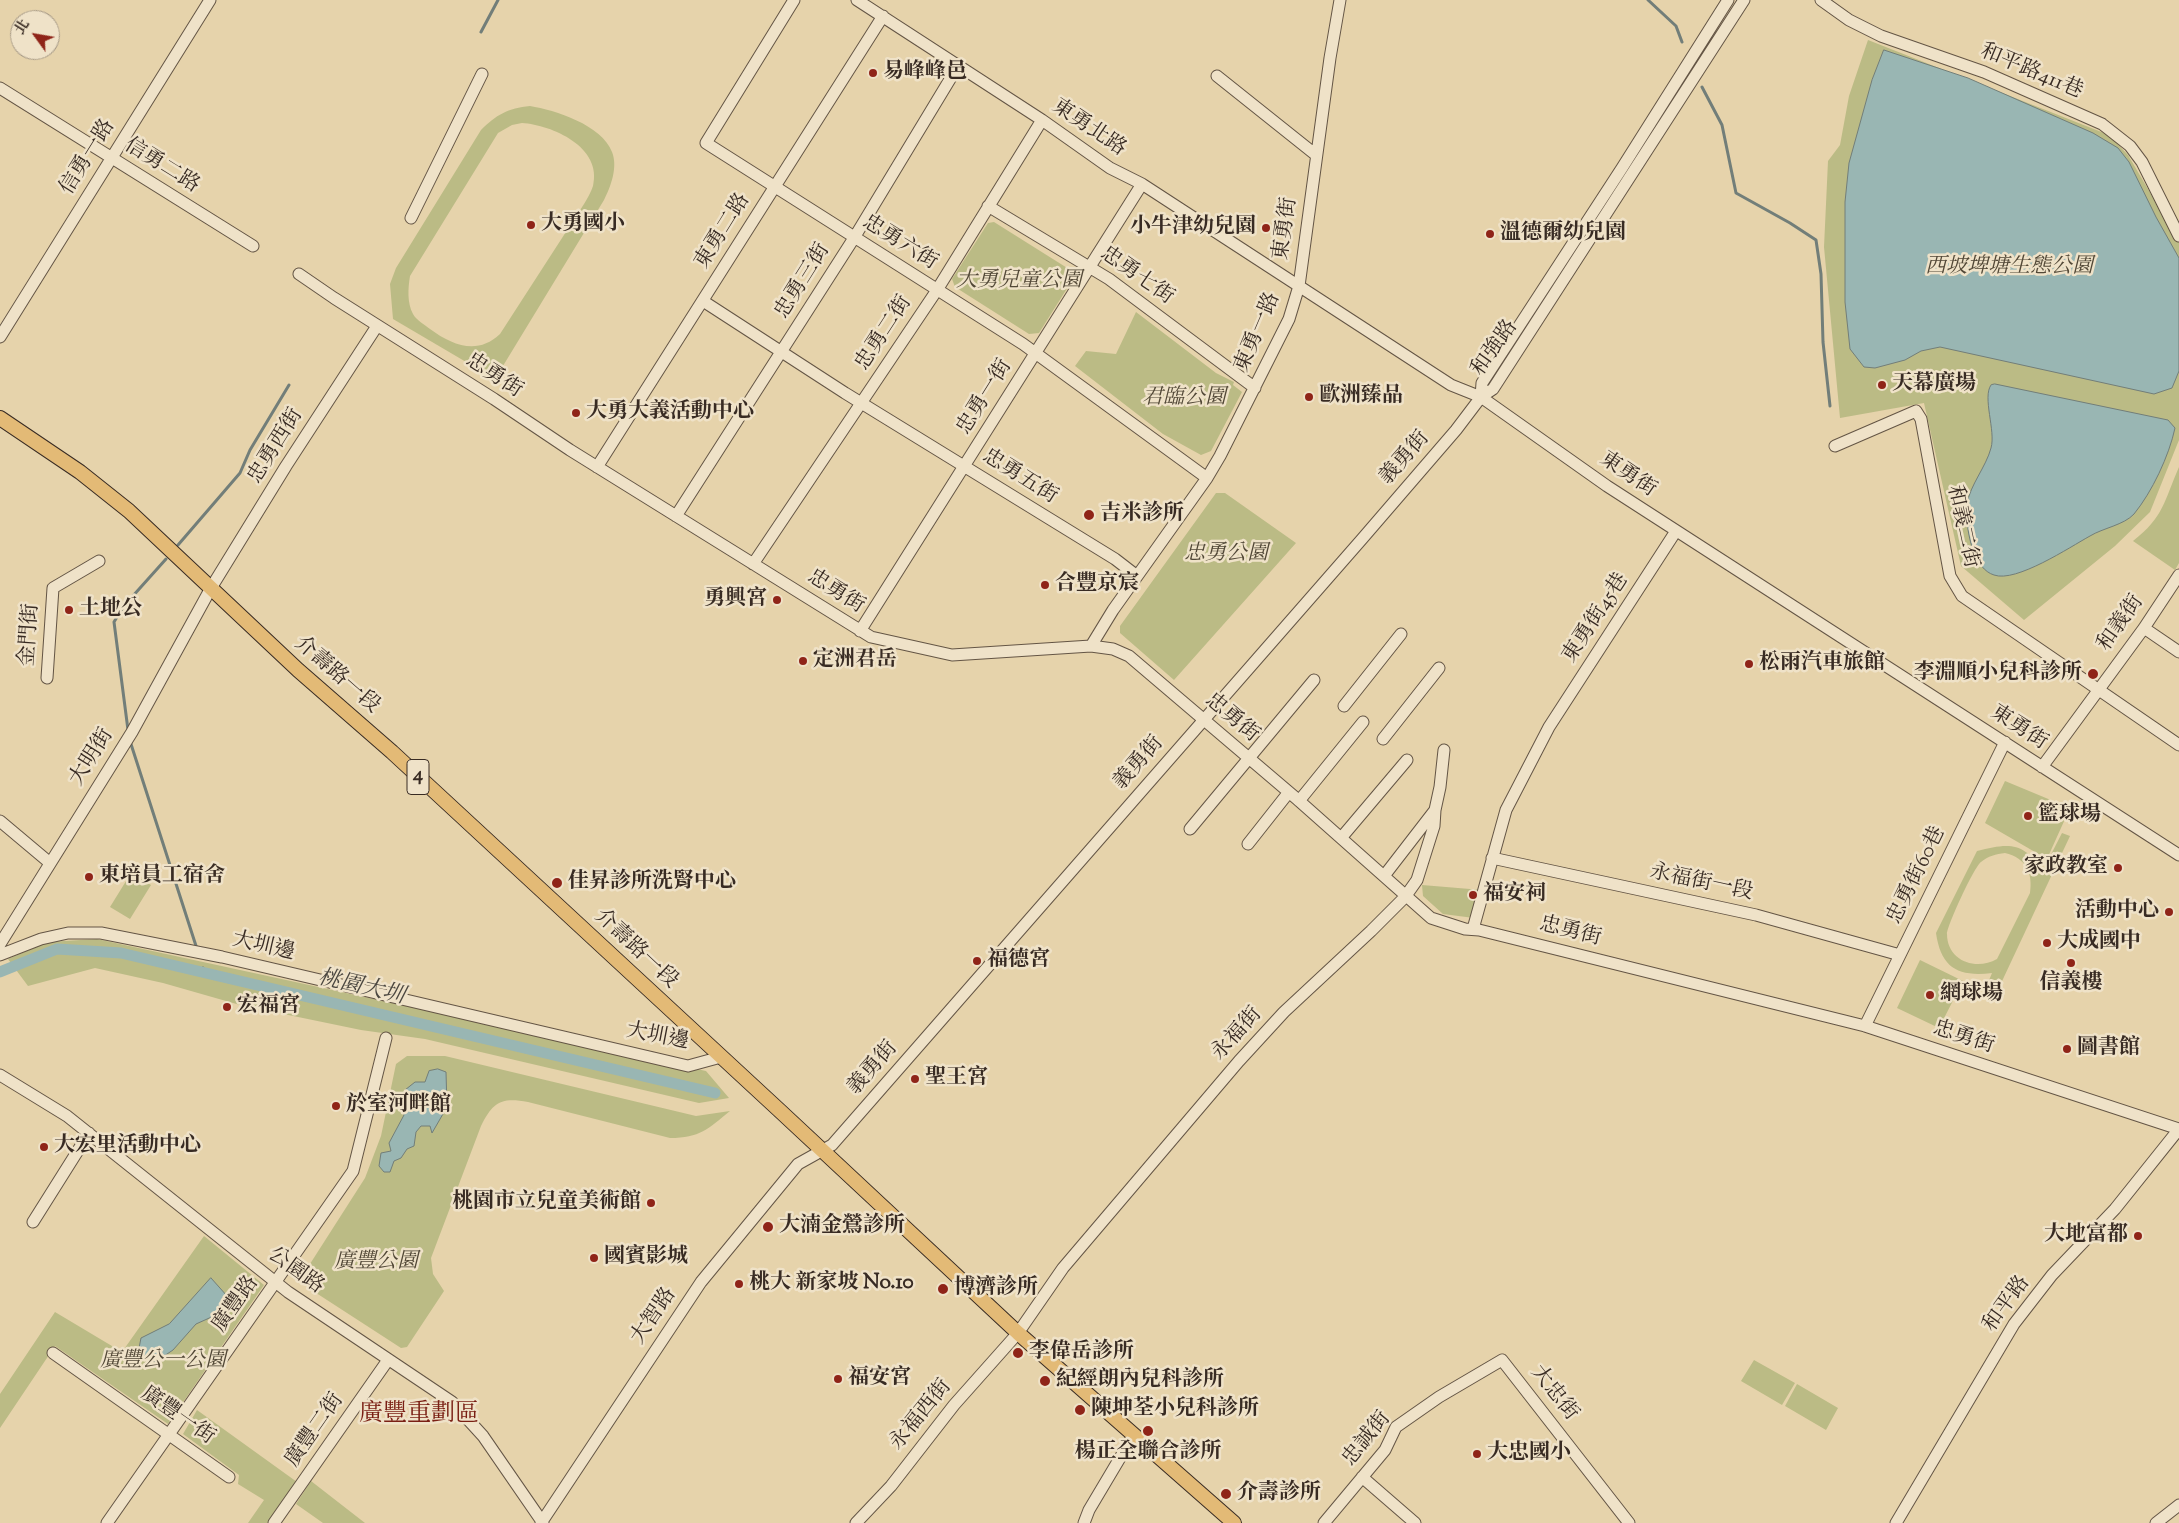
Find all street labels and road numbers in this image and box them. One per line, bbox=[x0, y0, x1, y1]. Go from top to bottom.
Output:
street label: 和平路411巷 bbox=[1976, 40, 2086, 106]
street label: 東勇北路 bbox=[1046, 95, 1130, 163]
street label: 信勇一路 bbox=[56, 116, 122, 200]
street label: 信勇二路 bbox=[119, 134, 203, 200]
street label: 東勇二路 bbox=[691, 190, 757, 274]
street label: 東勇街 bbox=[1270, 196, 1304, 262]
street label: 忠勇六街 bbox=[857, 211, 941, 277]
street label: 忠勇三街 bbox=[771, 240, 837, 324]
street label: 忠勇七街 bbox=[1094, 243, 1178, 311]
street label: 東勇一路 bbox=[1231, 289, 1287, 377]
street label: 忠勇二街 bbox=[852, 292, 918, 376]
street label: 和強路 bbox=[1468, 316, 1524, 382]
street label: 忠勇街 bbox=[460, 349, 526, 405]
street label: 忠勇一街 bbox=[953, 356, 1019, 440]
street label: 忠勇西街 bbox=[244, 405, 310, 489]
street label: 義勇街 bbox=[1376, 427, 1436, 491]
street label: 忠勇五街 bbox=[977, 445, 1061, 511]
street label: 東勇街 bbox=[1594, 448, 1660, 504]
street label: 和義二街 bbox=[1940, 483, 1982, 571]
street label: 忠勇街 bbox=[802, 566, 868, 620]
street label: 東勇街45巷 bbox=[1559, 569, 1635, 669]
street label: 和義街 bbox=[2094, 591, 2150, 657]
street label: 金門街 bbox=[16, 603, 46, 667]
street label: 介壽路一段 bbox=[288, 632, 384, 720]
street label: 忠勇街 bbox=[1199, 689, 1263, 749]
street label: 東勇街 bbox=[1985, 701, 2051, 757]
street label: 大明街 bbox=[66, 725, 120, 791]
street label: 義勇街 bbox=[1110, 732, 1170, 796]
road number: 4 bbox=[407, 760, 429, 794]
street label: 忠勇街60巷 bbox=[1884, 823, 1952, 929]
street label: 永福街一段 bbox=[1647, 861, 1755, 907]
street label: 介壽路一段 bbox=[588, 905, 682, 995]
street label: 忠勇街 bbox=[1536, 913, 1604, 953]
street label: 大圳邊 bbox=[229, 929, 297, 967]
street label: 永福街 bbox=[1208, 1003, 1268, 1067]
street label: 忠勇街 bbox=[1929, 1017, 1997, 1061]
street label: 大圳邊 bbox=[624, 1020, 690, 1056]
street label: 義勇街 bbox=[844, 1037, 904, 1101]
street label: 公園路 bbox=[262, 1243, 328, 1301]
street label: 廣豐路 bbox=[209, 1272, 265, 1338]
street label: 和平路 bbox=[1979, 1272, 2037, 1338]
street label: 大智路 bbox=[627, 1284, 683, 1350]
street label: 大忠街 bbox=[1524, 1361, 1582, 1427]
street label: 永福西街 bbox=[886, 1375, 958, 1457]
street label: 廣豐一街 bbox=[135, 1383, 219, 1451]
street label: 廣豐二街 bbox=[282, 1389, 350, 1473]
street label: 忠誠街 bbox=[1338, 1408, 1398, 1472]

